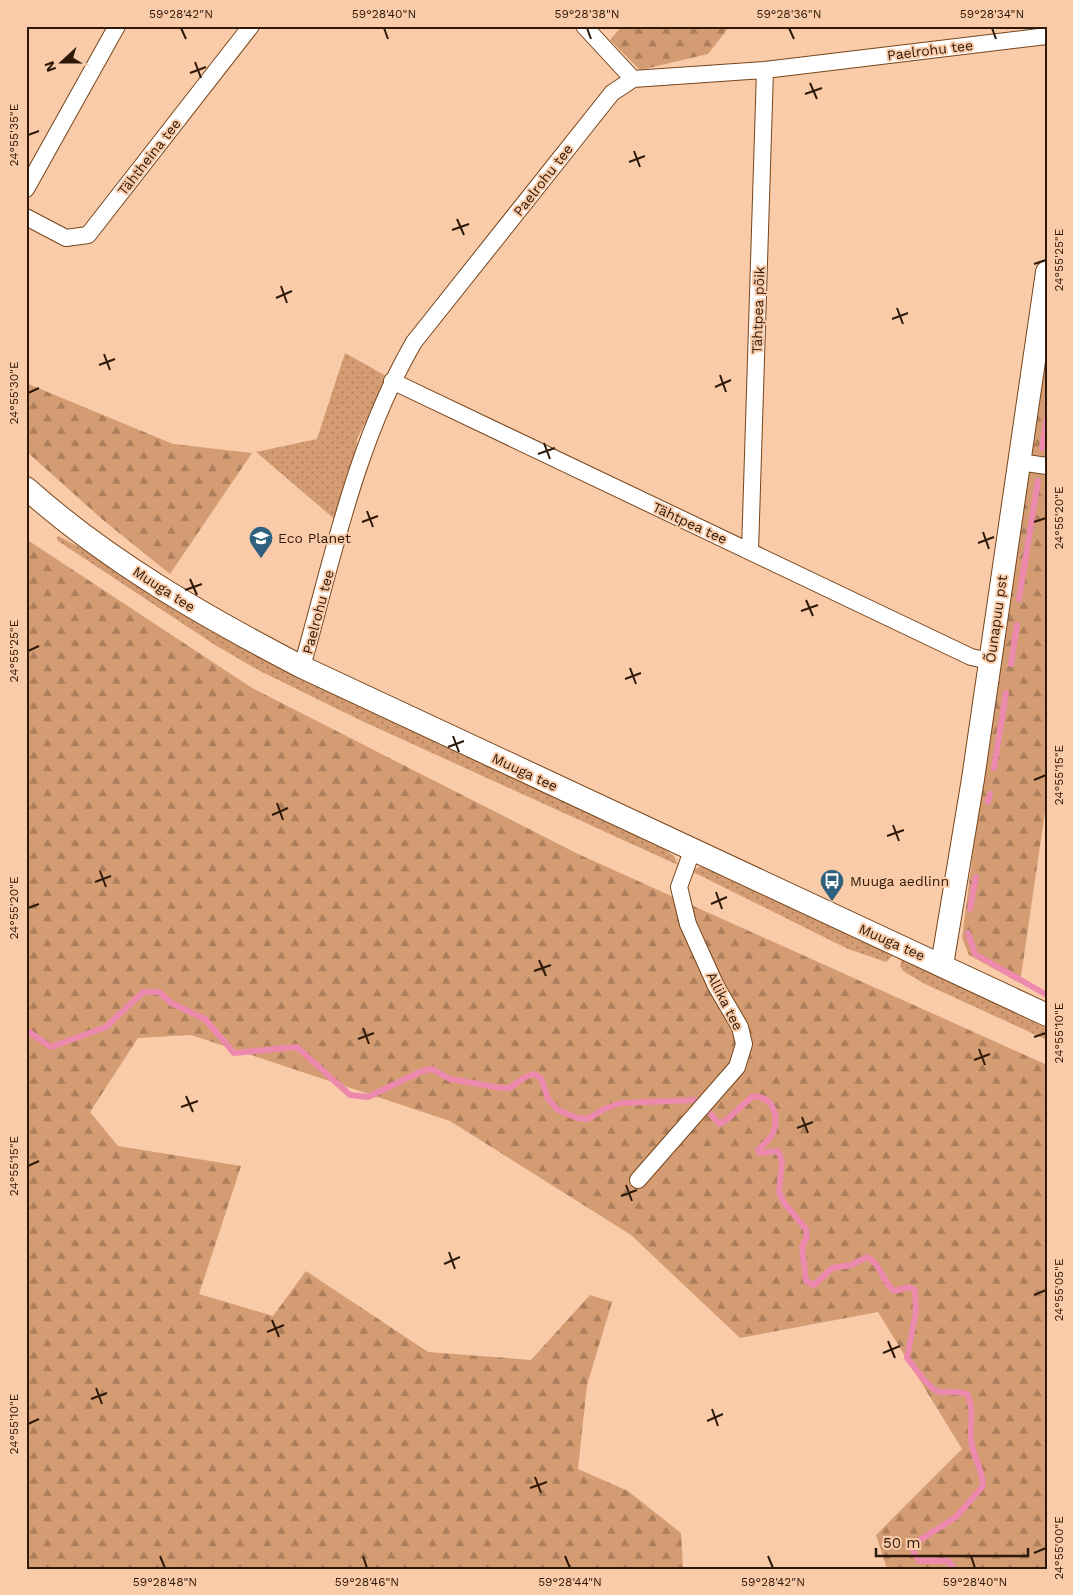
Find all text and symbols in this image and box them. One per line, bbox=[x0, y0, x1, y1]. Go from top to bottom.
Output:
text: 59°28'42"N bbox=[149, 7, 213, 21]
text: 59°28'40"N bbox=[352, 7, 416, 21]
text: 59°28'38"N bbox=[554, 7, 620, 21]
text: 59°28'36"N bbox=[756, 7, 822, 21]
text: 59°28'34"N bbox=[960, 7, 1024, 21]
street label: Paelrohu tee bbox=[886, 37, 974, 63]
north arrow bbox=[38, 38, 88, 88]
text: N bbox=[41, 59, 59, 74]
text: 24°55'35"E bbox=[7, 103, 21, 166]
street label: Tähtheina tee bbox=[114, 116, 184, 198]
street label: Paelrohu tee bbox=[510, 141, 576, 219]
text: 24°55'25"E bbox=[1052, 228, 1066, 291]
street label: Tähtpea põik bbox=[748, 266, 768, 354]
text: 24°55'30"E bbox=[7, 361, 21, 425]
text: 24°55'20"E bbox=[1052, 486, 1066, 550]
street label: Tähtpea tee bbox=[650, 499, 730, 547]
school or university icon: Eco Planet bbox=[248, 525, 274, 559]
place label: Eco Planet bbox=[278, 530, 351, 546]
street label: Muuga tee bbox=[130, 563, 198, 615]
street label: Paelrohu tee bbox=[299, 568, 337, 656]
street label: Õunapuu pst bbox=[982, 574, 1010, 664]
text: 24°55'25"E bbox=[7, 619, 21, 682]
text: 24°55'15"E bbox=[1052, 744, 1066, 805]
street label: Muuga tee bbox=[490, 750, 560, 794]
bus stop icon: Muuga aedlinn bbox=[819, 868, 845, 902]
place label: Muuga aedlinn bbox=[850, 873, 949, 889]
text: 24°55'20"E bbox=[7, 876, 21, 940]
street label: Muuga tee bbox=[856, 920, 928, 964]
street label: Allika tee bbox=[703, 969, 747, 1033]
text: 24°55'10"E bbox=[1052, 1002, 1066, 1063]
text: 24°55'15"E bbox=[7, 1135, 21, 1196]
text: 24°55'05"E bbox=[1052, 1258, 1066, 1322]
text: 24°55'10"E bbox=[7, 1393, 21, 1454]
text: 24°55'00"E bbox=[1052, 1516, 1066, 1580]
scale bar bbox=[876, 1525, 1028, 1557]
text: 50 m bbox=[883, 1534, 920, 1552]
text: 59°28'48"N bbox=[133, 1575, 197, 1589]
text: 59°28'46"N bbox=[335, 1575, 399, 1589]
text: 59°28'44"N bbox=[538, 1575, 602, 1589]
text: 59°28'42"N bbox=[741, 1575, 805, 1589]
text: 59°28'40"N bbox=[943, 1575, 1007, 1589]

